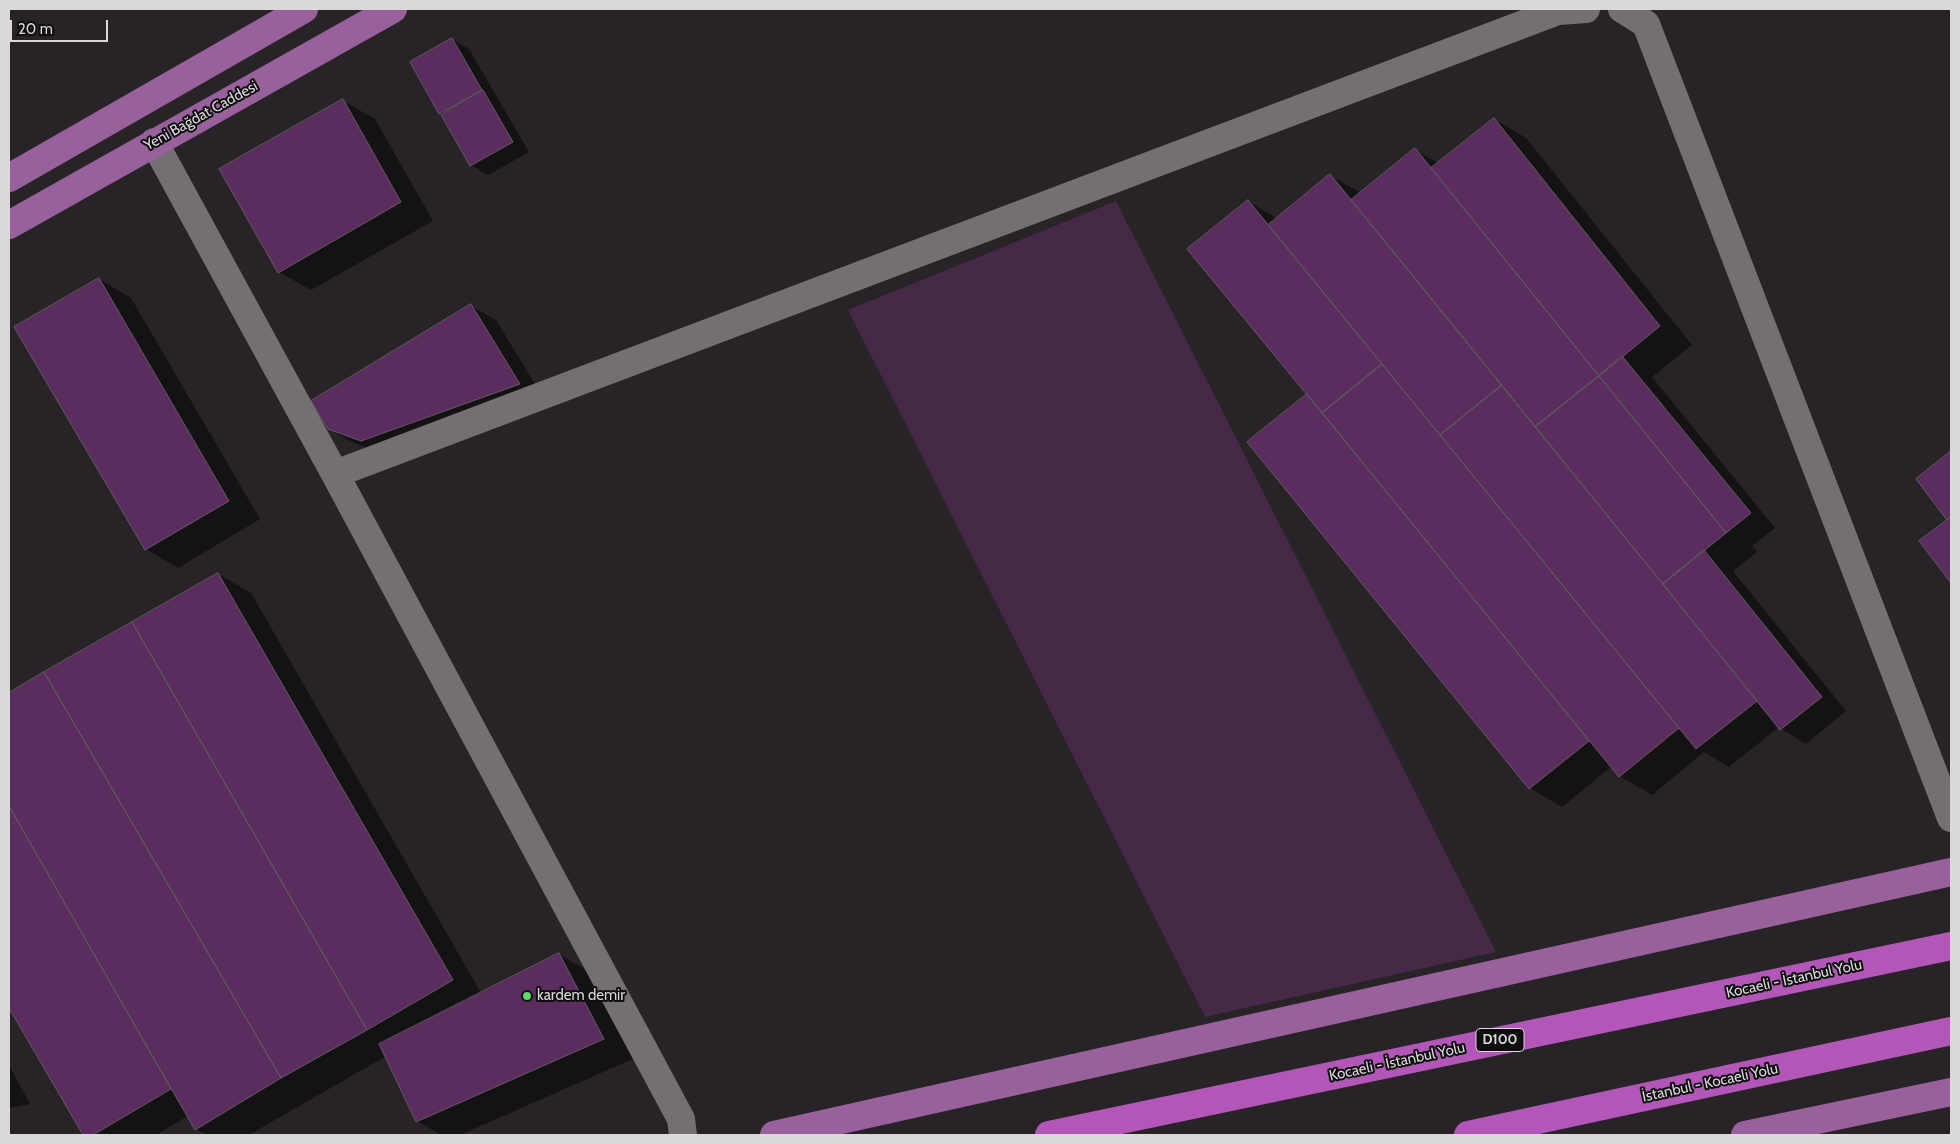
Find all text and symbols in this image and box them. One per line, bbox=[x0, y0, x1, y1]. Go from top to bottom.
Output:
scale bar bbox=[12, 10, 110, 42]
text: 20 m bbox=[18, 20, 53, 38]
street label: Yeni Bağdat Caddesi bbox=[141, 77, 261, 155]
street label: Kocaeli - İstanbul Yolu bbox=[1724, 956, 1864, 1002]
place label: kardem demir bbox=[537, 987, 625, 1005]
marker: kardem demir bbox=[521, 990, 533, 1002]
road number: D100 bbox=[1476, 1028, 1524, 1052]
street label: Kocaeli - İstanbul Yolu bbox=[1327, 1039, 1467, 1085]
street label: İstanbul - Kocaeli Yolu bbox=[1640, 1060, 1780, 1106]

